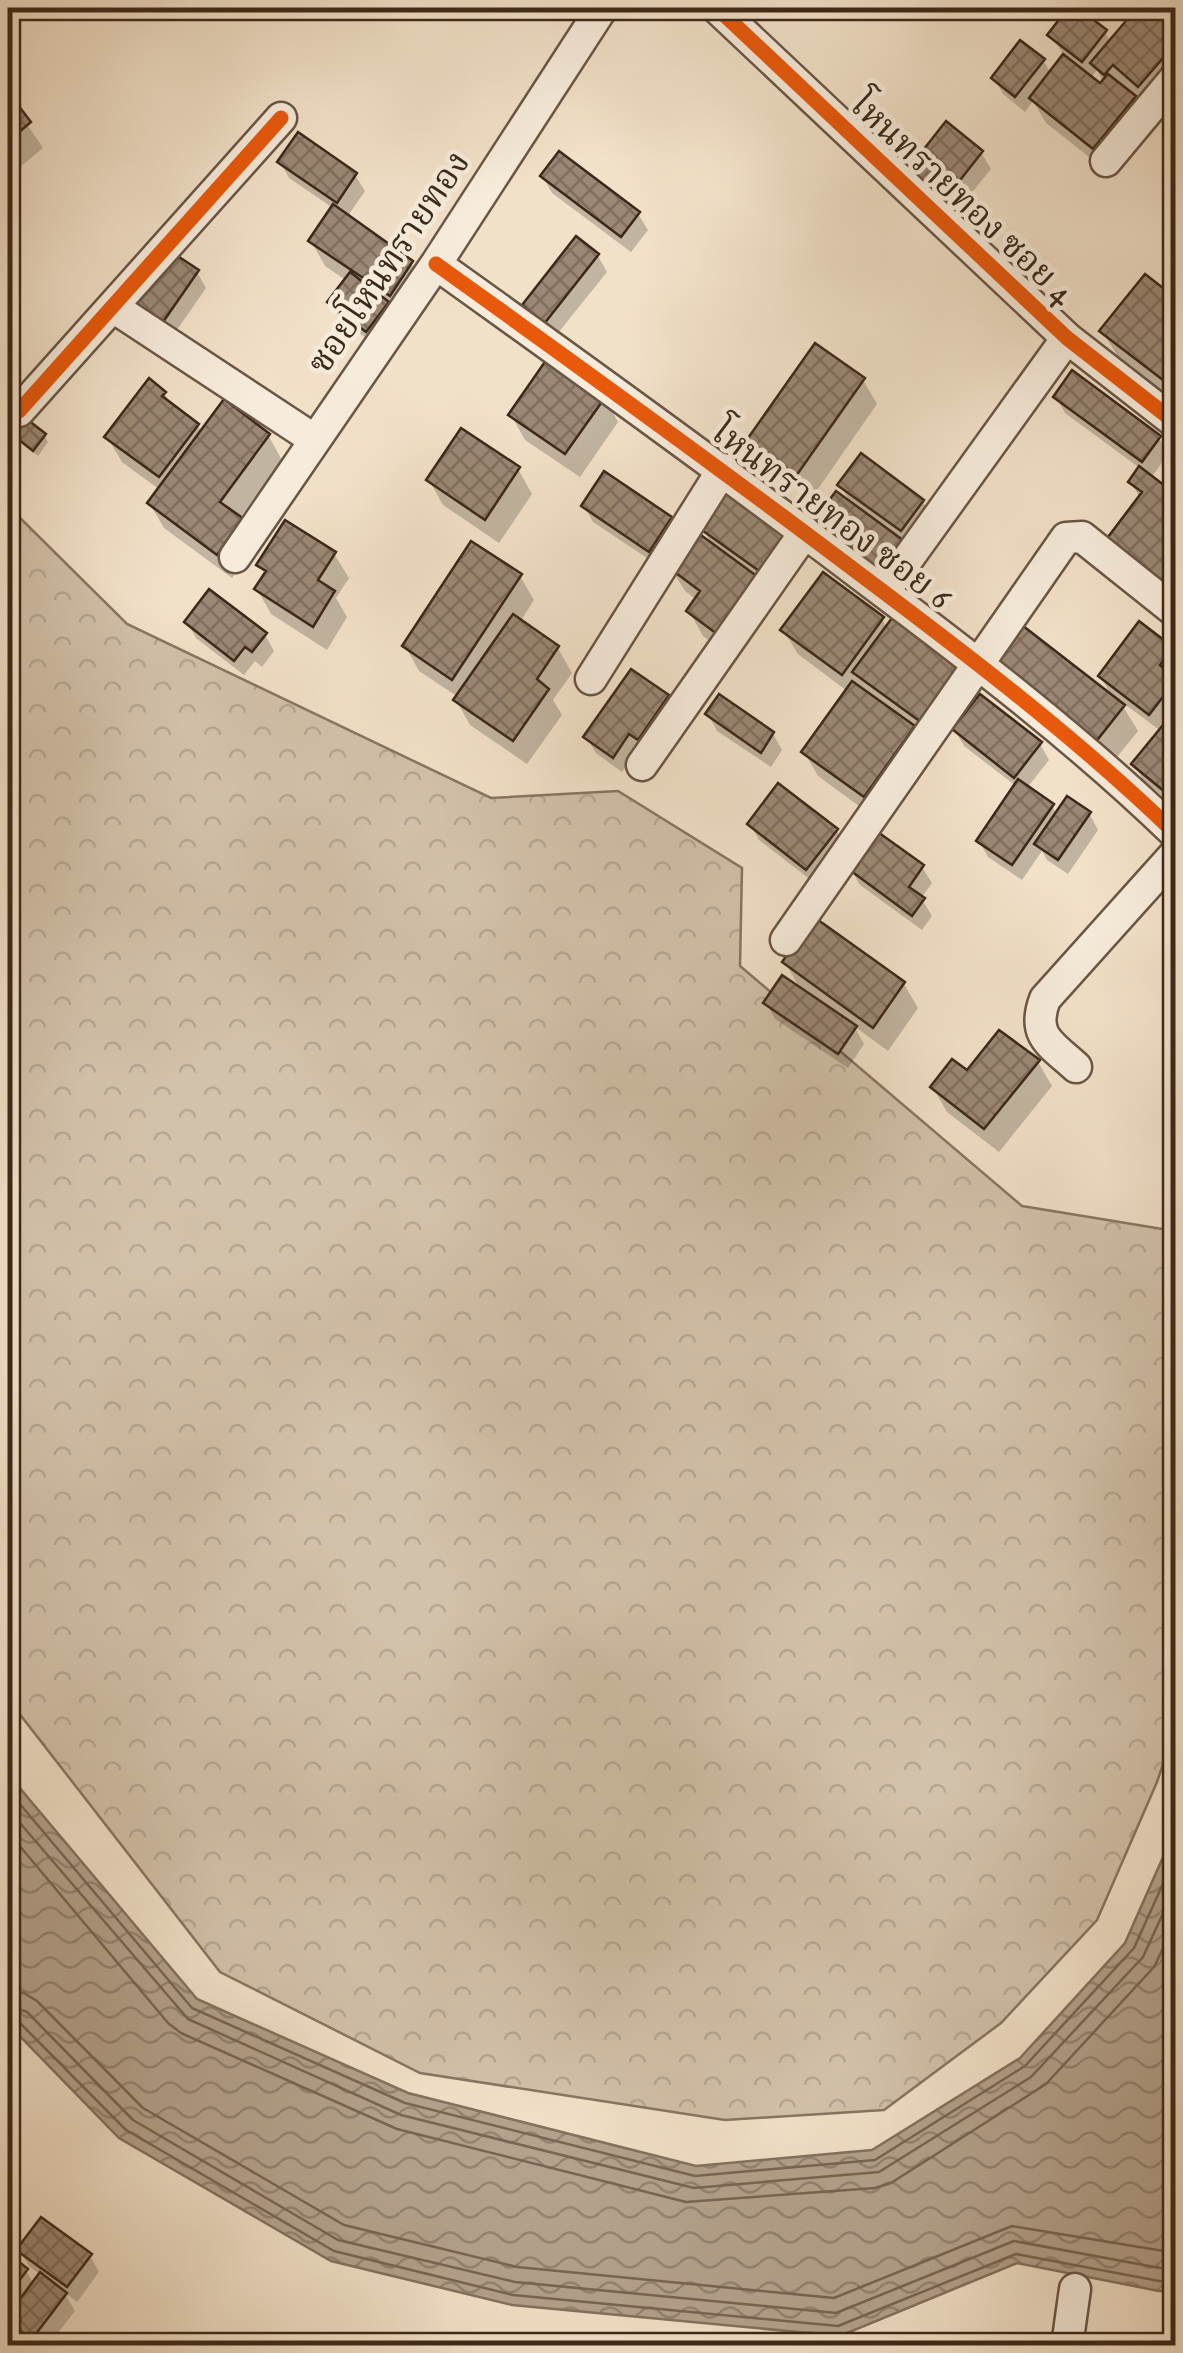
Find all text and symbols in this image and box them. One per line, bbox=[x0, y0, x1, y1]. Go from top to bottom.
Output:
street label: โหนทรายทอง ซอย 4 bbox=[838, 79, 1087, 316]
street label: ซอยโหนทรายทอง bbox=[295, 140, 481, 384]
street label: โหนทรายทอง ซอย 6 bbox=[700, 406, 964, 622]

